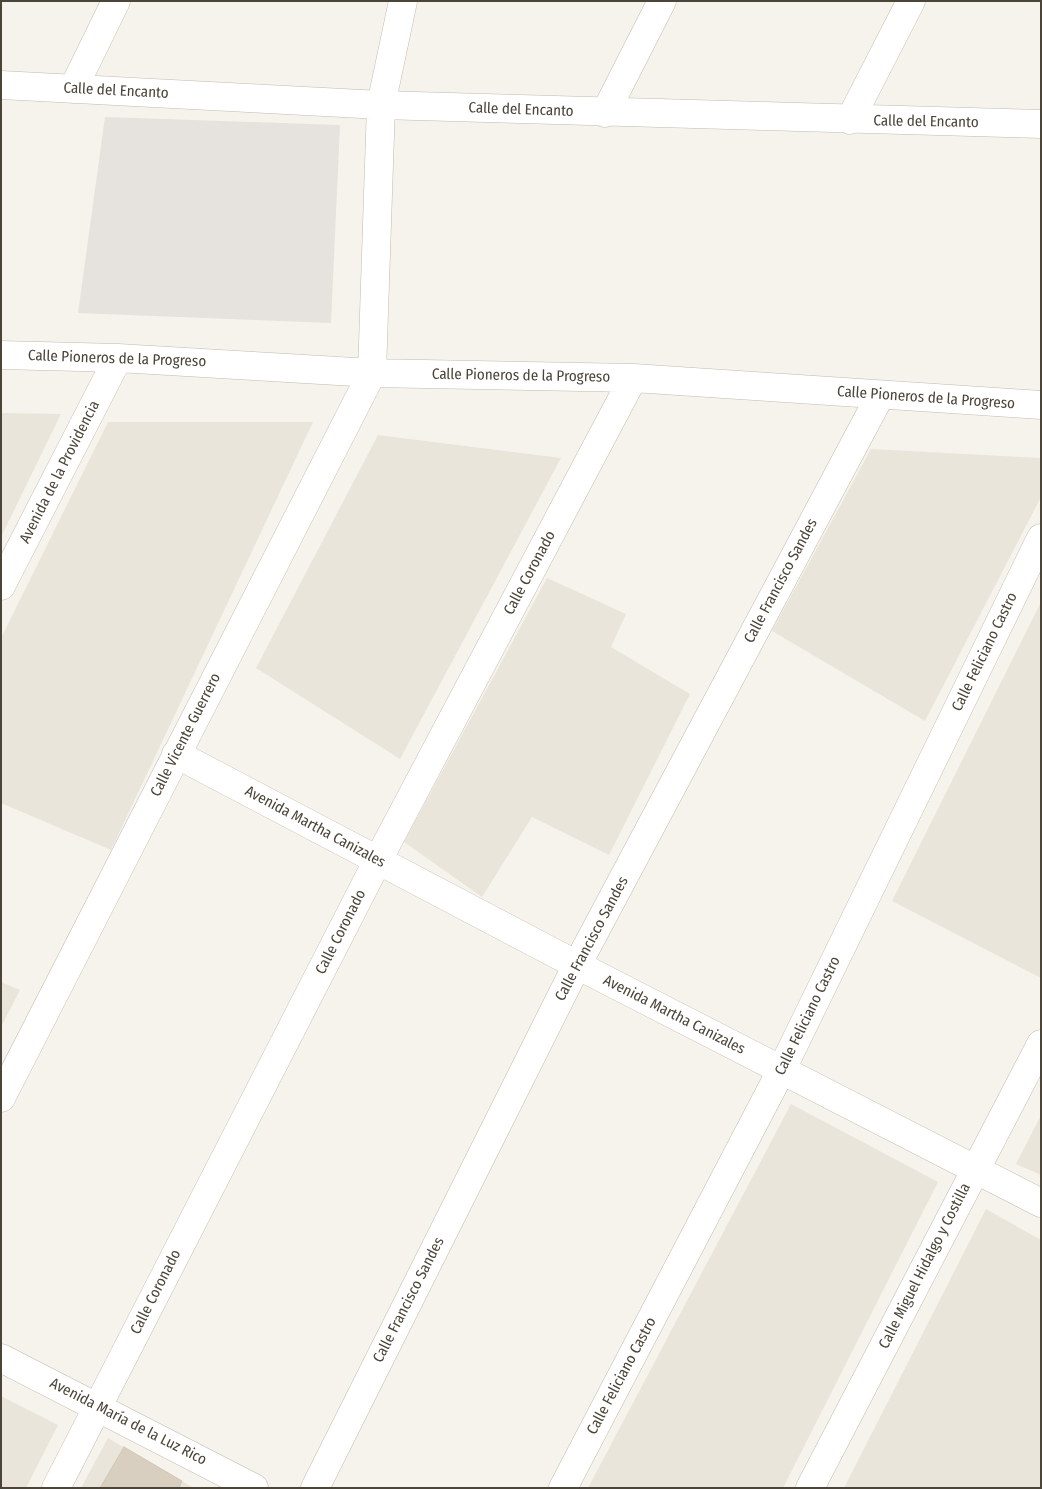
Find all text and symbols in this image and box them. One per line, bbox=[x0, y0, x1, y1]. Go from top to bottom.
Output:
street label: Calle del Encanto bbox=[63, 79, 169, 103]
street label: Calle del Encanto bbox=[468, 99, 574, 121]
street label: Calle del Encanto bbox=[873, 112, 979, 132]
street label: Calle Pioneros de la Progreso bbox=[28, 347, 206, 371]
street label: Calle Pioneros de la Progreso bbox=[432, 365, 610, 387]
street label: Calle Pioneros de la Progreso bbox=[836, 383, 1016, 413]
street label: Avenida de la Providencia bbox=[16, 398, 104, 546]
street label: Calle Francisco Sandes bbox=[741, 516, 821, 646]
street label: Calle Coronado bbox=[500, 528, 560, 618]
street label: Calle Feliciano Castro bbox=[948, 590, 1022, 714]
street label: Calle Vicente Guerrero bbox=[147, 670, 225, 800]
street label: Avenida Martha Canizales bbox=[242, 782, 388, 872]
street label: Calle Francisco Sandes bbox=[552, 874, 632, 1004]
street label: Calle Coronado bbox=[312, 887, 370, 977]
street label: Calle Feliciano Castro bbox=[771, 954, 845, 1078]
street label: Avenida Martha Canizales bbox=[600, 971, 748, 1059]
street label: Calle Miguel Hidalgo y Costilla bbox=[875, 1180, 975, 1352]
street label: Calle Francisco Sandes bbox=[370, 1234, 448, 1366]
street label: Calle Coronado bbox=[127, 1247, 185, 1337]
street label: Calle Feliciano Castro bbox=[583, 1314, 661, 1438]
street label: Avenida María de la Luz Rico bbox=[46, 1375, 210, 1469]

